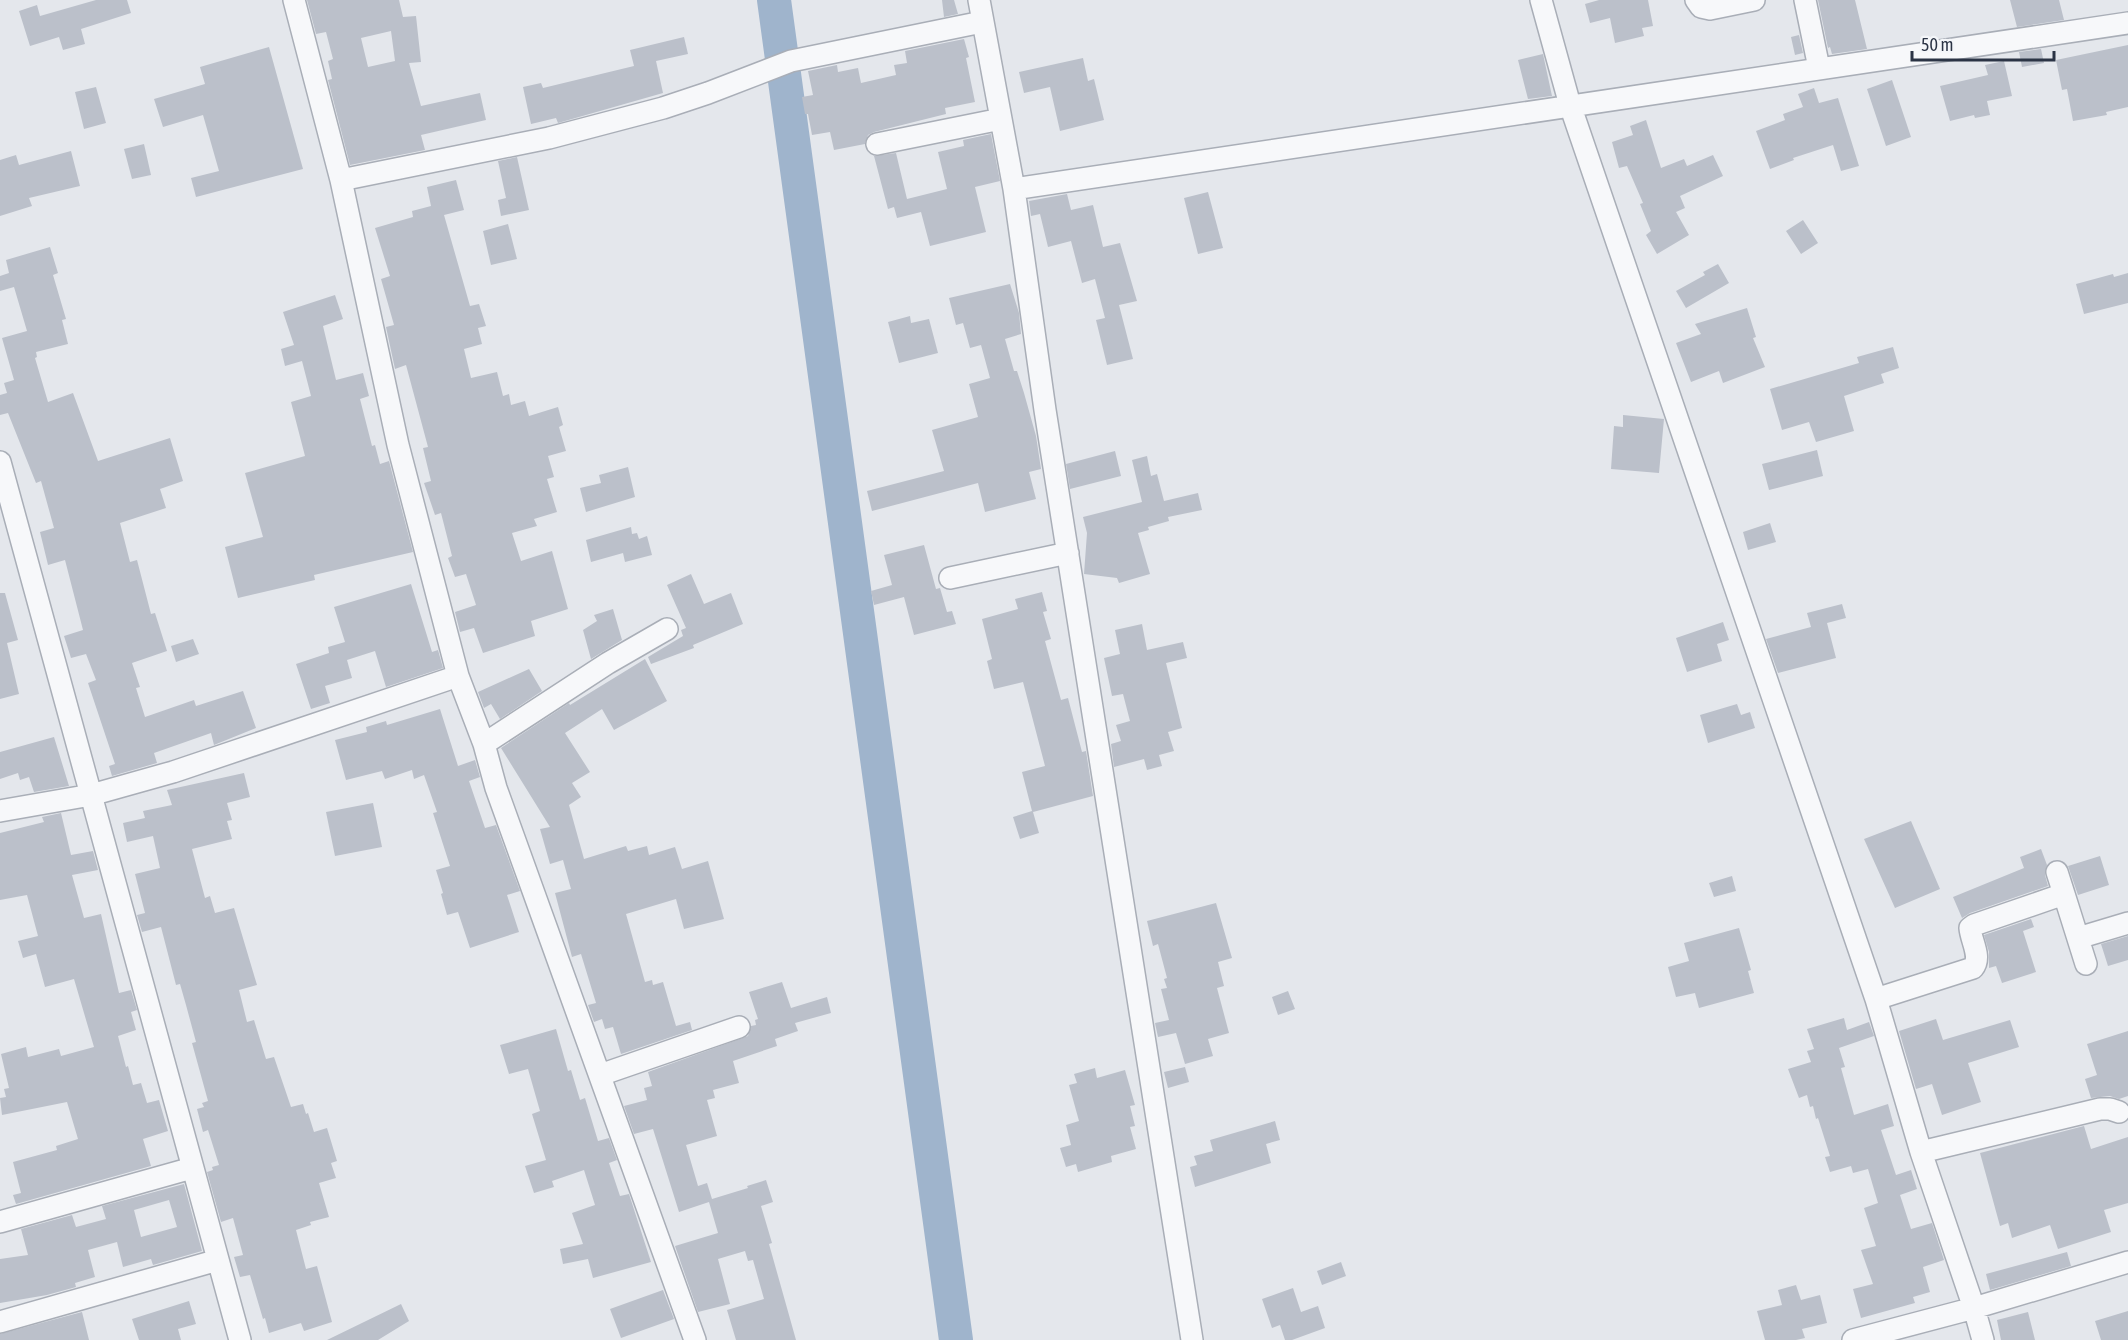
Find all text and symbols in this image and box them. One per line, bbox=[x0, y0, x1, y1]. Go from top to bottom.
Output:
scale bar bbox=[1912, 24, 2054, 62]
text: 50 m bbox=[1921, 34, 1953, 55]

